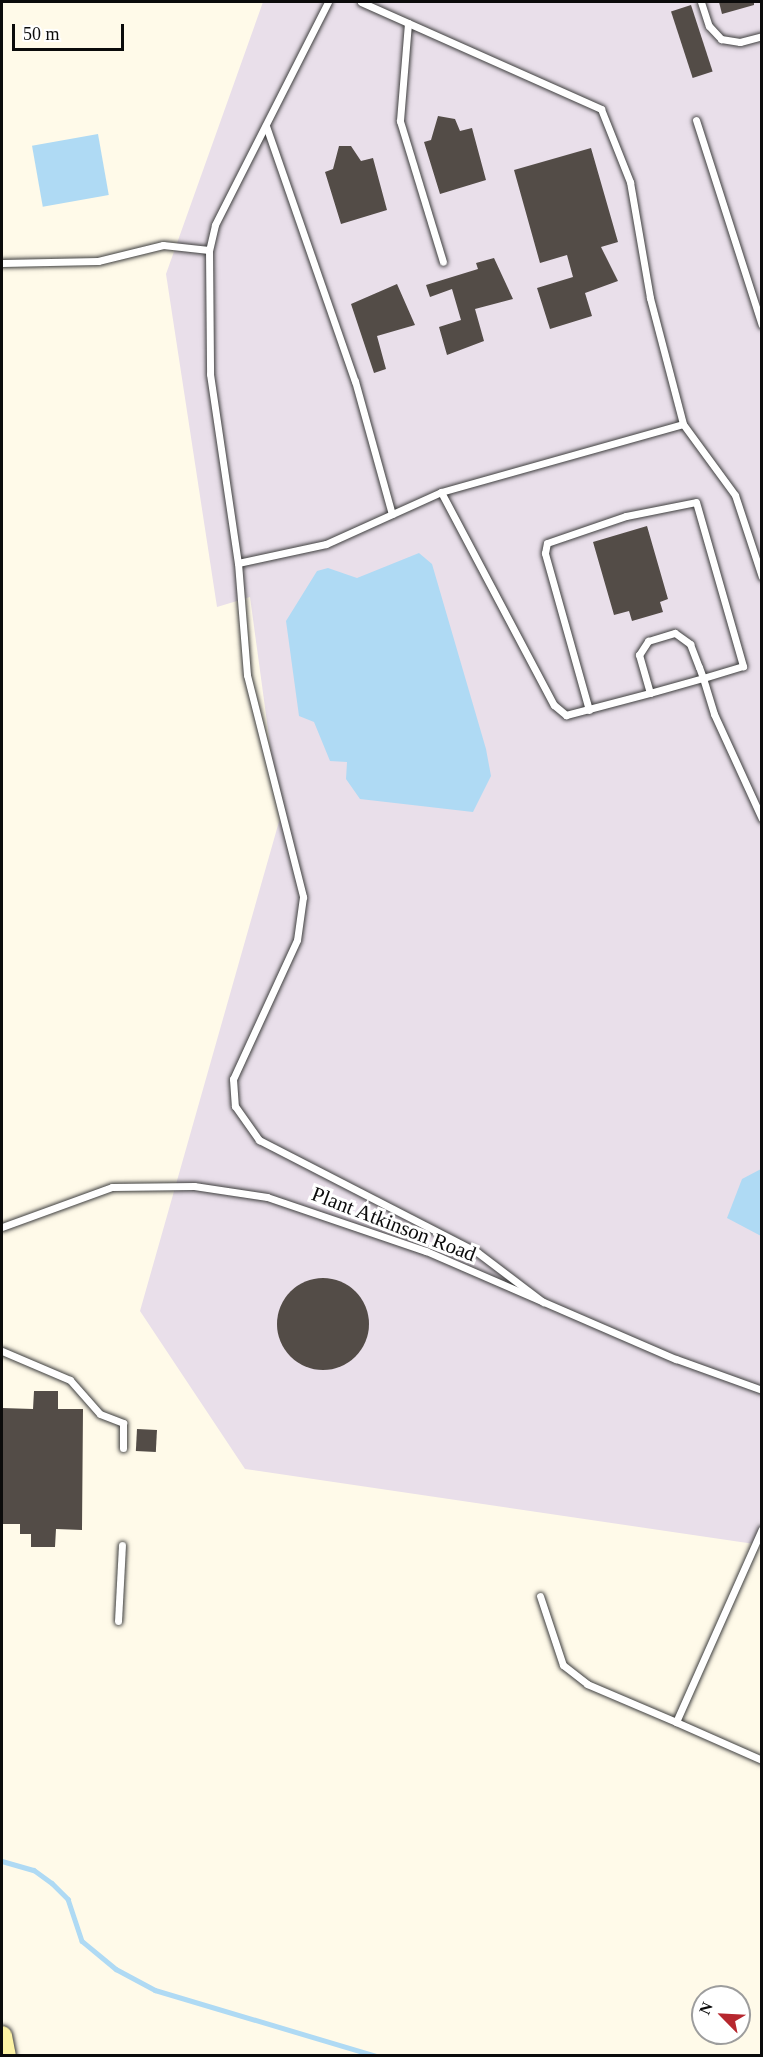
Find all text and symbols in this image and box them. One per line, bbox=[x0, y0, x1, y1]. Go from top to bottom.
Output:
scale bar bbox=[15, 12, 128, 50]
text: 50 m bbox=[23, 24, 60, 44]
street label: Plant Atkinson Road bbox=[308, 1181, 480, 1267]
north arrow bbox=[691, 1985, 751, 2045]
text: N bbox=[696, 2000, 716, 2017]

